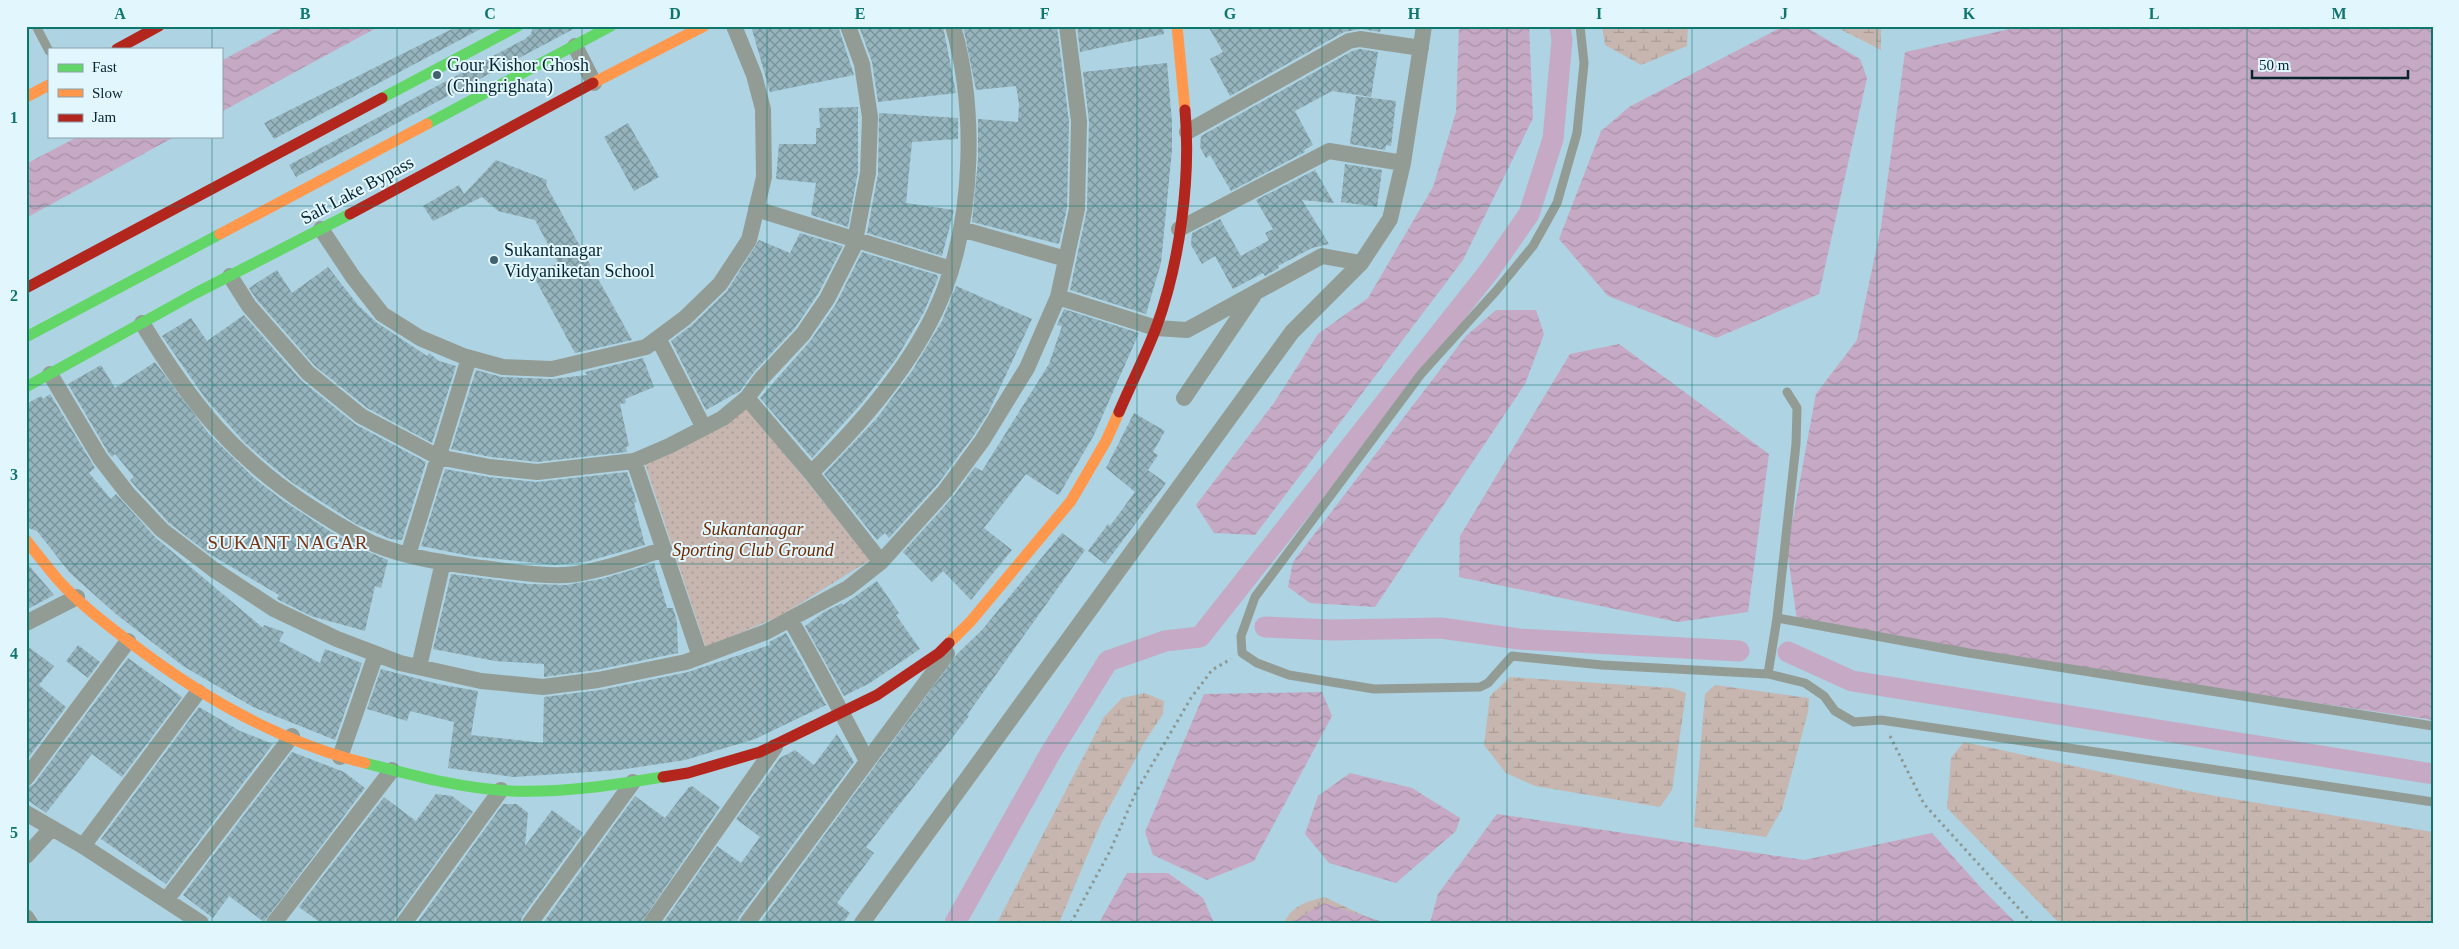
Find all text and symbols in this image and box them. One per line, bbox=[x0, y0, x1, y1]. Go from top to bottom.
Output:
text: A bbox=[114, 5, 126, 22]
text: B bbox=[300, 5, 311, 22]
text: C bbox=[484, 5, 496, 22]
text: D bbox=[669, 5, 681, 22]
text: E bbox=[855, 5, 865, 22]
text: F bbox=[1040, 5, 1050, 22]
text: G bbox=[1224, 5, 1237, 22]
text: H bbox=[1408, 5, 1421, 22]
text: I bbox=[1596, 5, 1602, 22]
text: J bbox=[1780, 5, 1788, 22]
text: K bbox=[1963, 5, 1976, 22]
text: L bbox=[2149, 5, 2159, 22]
text: M bbox=[2331, 5, 2347, 22]
legend bbox=[48, 48, 222, 138]
scale bar bbox=[2252, 48, 2408, 80]
place label: Gour Kishor Ghosh (Chingrighata) bbox=[447, 55, 589, 97]
text: 50 m bbox=[2259, 57, 2290, 73]
text: Fast bbox=[92, 59, 118, 75]
marker: Gour Kishor Ghosh (Chingrighata) bbox=[431, 69, 443, 81]
text: Slow bbox=[92, 85, 123, 101]
text: 1 bbox=[10, 109, 18, 126]
text: Jam bbox=[92, 109, 116, 125]
street label: Salt Lake Bypass bbox=[297, 152, 417, 228]
place label: Sukantanagar Vidyaniketan School bbox=[504, 240, 654, 281]
marker: Sukantanagar Vidyaniketan School bbox=[488, 254, 500, 266]
text: 2 bbox=[10, 287, 18, 304]
text: 3 bbox=[10, 466, 18, 483]
park label: Sukantanagar Sporting Club Ground bbox=[672, 519, 835, 560]
district label: SUKANT NAGAR bbox=[207, 532, 369, 553]
text: 4 bbox=[10, 645, 18, 662]
text: 5 bbox=[10, 824, 18, 841]

